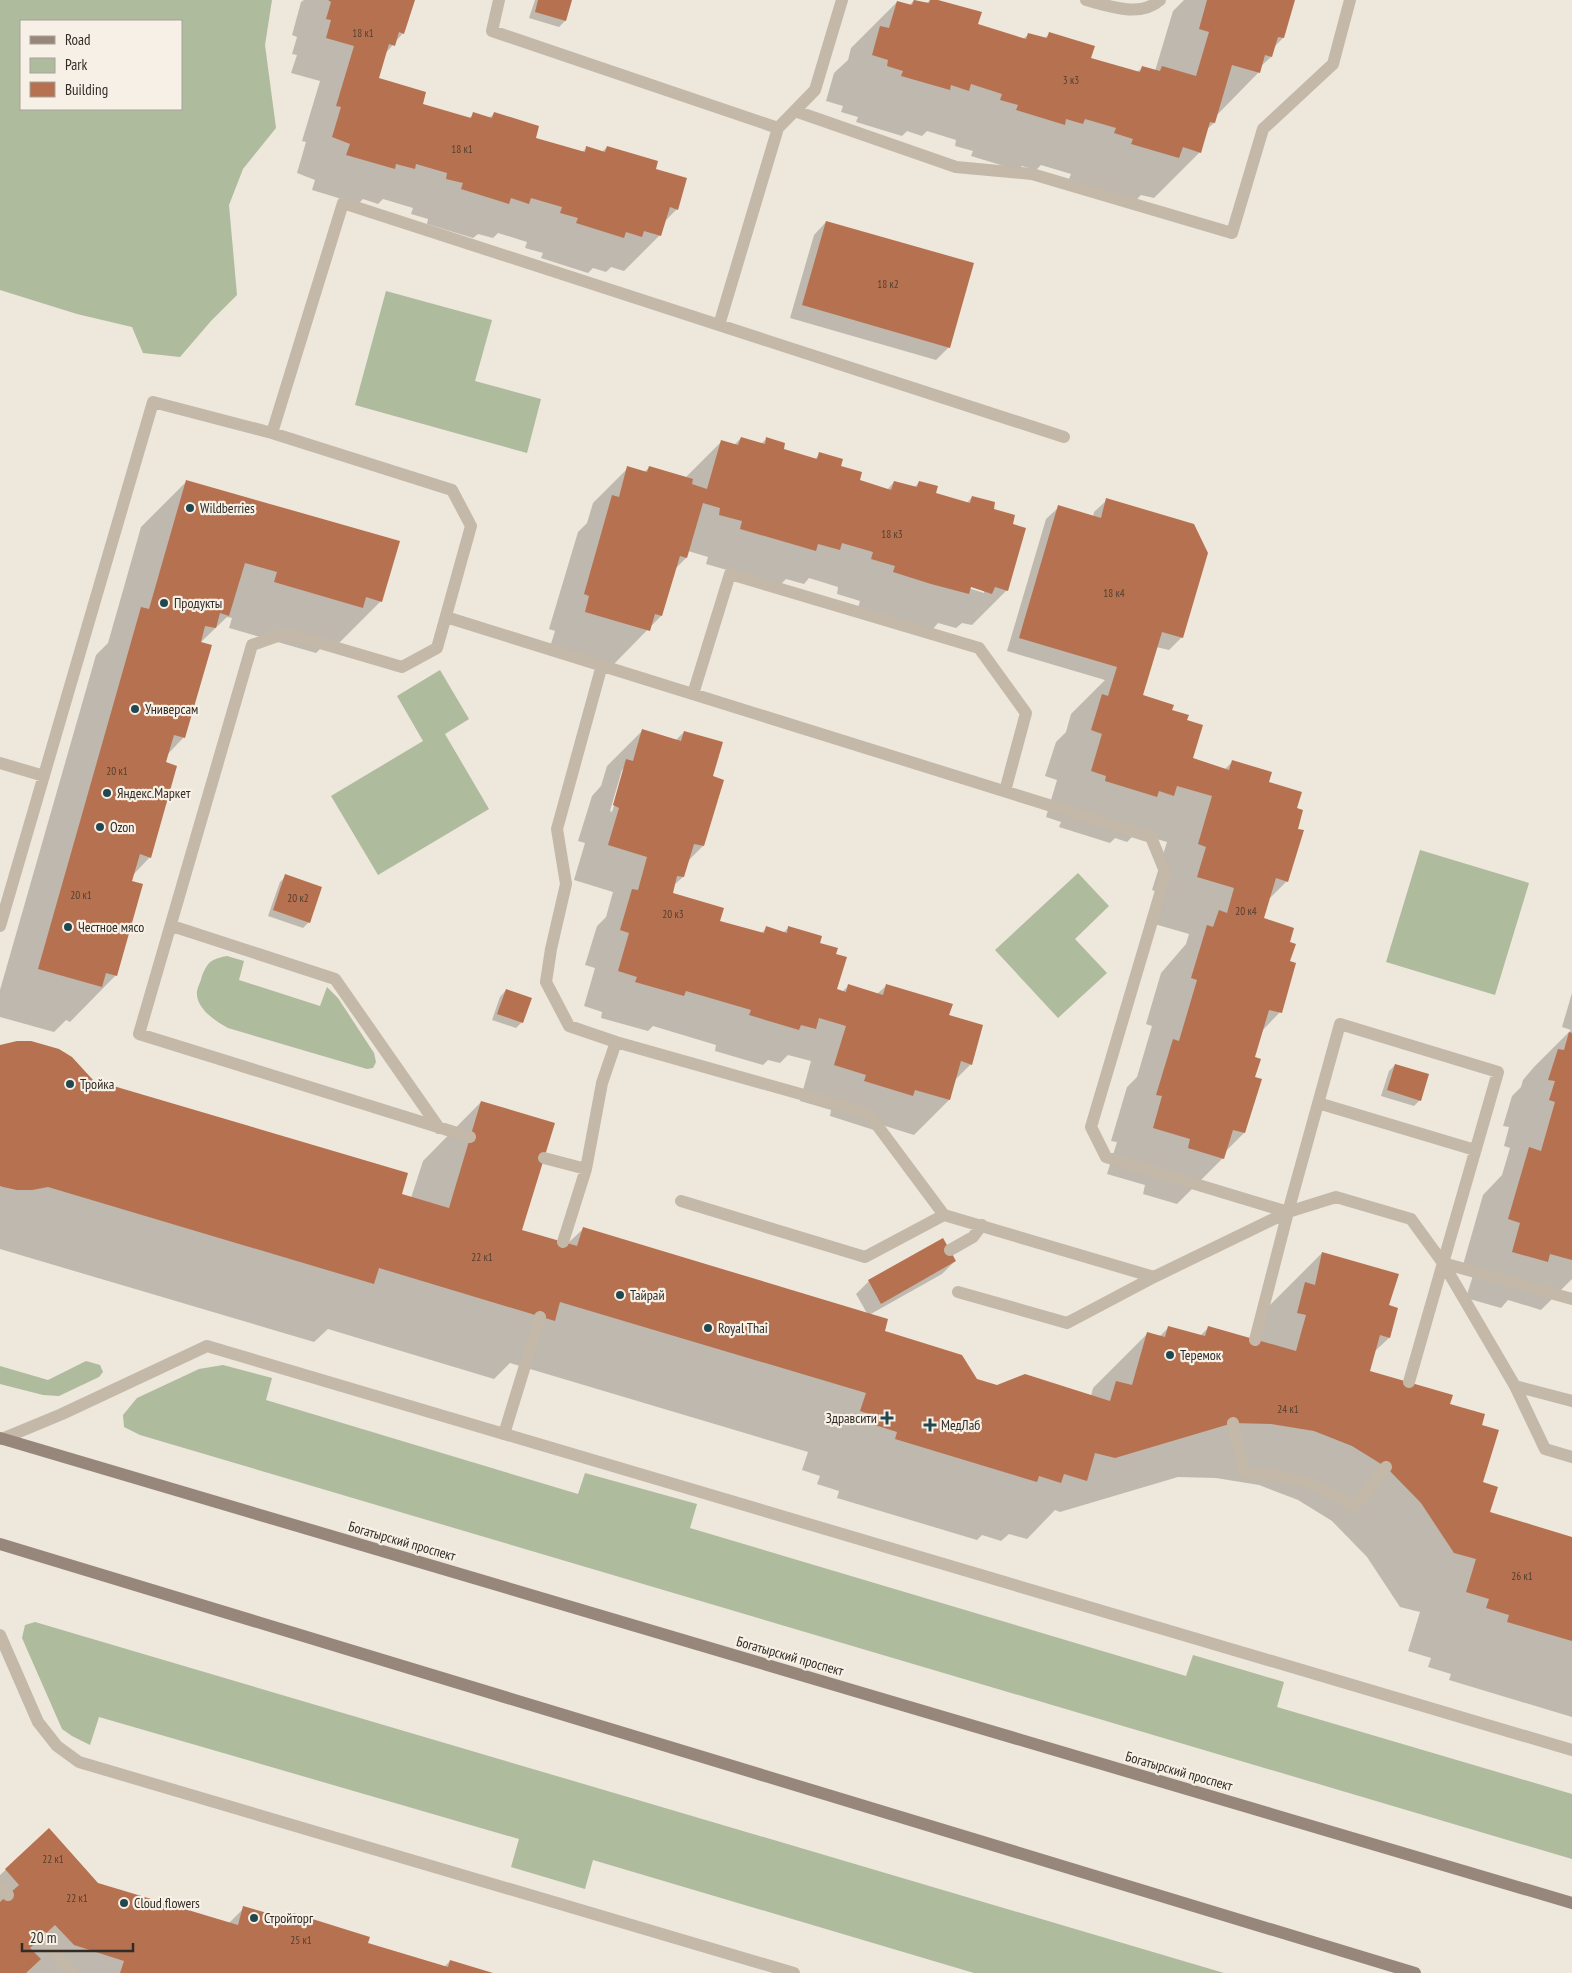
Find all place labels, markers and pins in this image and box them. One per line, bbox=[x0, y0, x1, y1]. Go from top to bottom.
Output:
place label: Wildberries bbox=[200, 499, 255, 517]
marker: Wildberries bbox=[184, 502, 196, 514]
place label: Продукты bbox=[174, 594, 222, 612]
marker: Продукты bbox=[158, 597, 170, 609]
place label: Универсам bbox=[145, 700, 198, 718]
marker: Универсам bbox=[129, 703, 141, 715]
place label: Яндекс.Маркет bbox=[117, 784, 191, 802]
marker: Яндекс.Маркет bbox=[101, 787, 113, 799]
place label: Ozon bbox=[110, 818, 135, 836]
marker: Ozon bbox=[94, 821, 106, 833]
place label: Честное мясо bbox=[78, 918, 144, 936]
marker: Честное мясо bbox=[62, 921, 74, 933]
place label: Тройка bbox=[80, 1075, 114, 1093]
marker: Тройка bbox=[64, 1078, 76, 1090]
place label: Тайрай bbox=[630, 1286, 665, 1304]
marker: Тайрай bbox=[614, 1289, 626, 1301]
place label: Royal Thai bbox=[718, 1319, 768, 1337]
marker: Royal Thai bbox=[702, 1322, 714, 1334]
place label: Теремок bbox=[1180, 1346, 1222, 1364]
marker: Теремок bbox=[1164, 1349, 1176, 1361]
place label: Здравсити bbox=[826, 1409, 877, 1427]
marker: Здравсити bbox=[881, 1412, 893, 1424]
place label: МедЛаб bbox=[941, 1416, 980, 1434]
marker: МедЛаб bbox=[923, 1418, 937, 1432]
place label: Cloud flowers bbox=[134, 1894, 200, 1912]
marker: Cloud flowers bbox=[118, 1897, 130, 1909]
place label: Стройторг bbox=[264, 1909, 314, 1927]
marker: Стройторг bbox=[248, 1912, 260, 1924]

